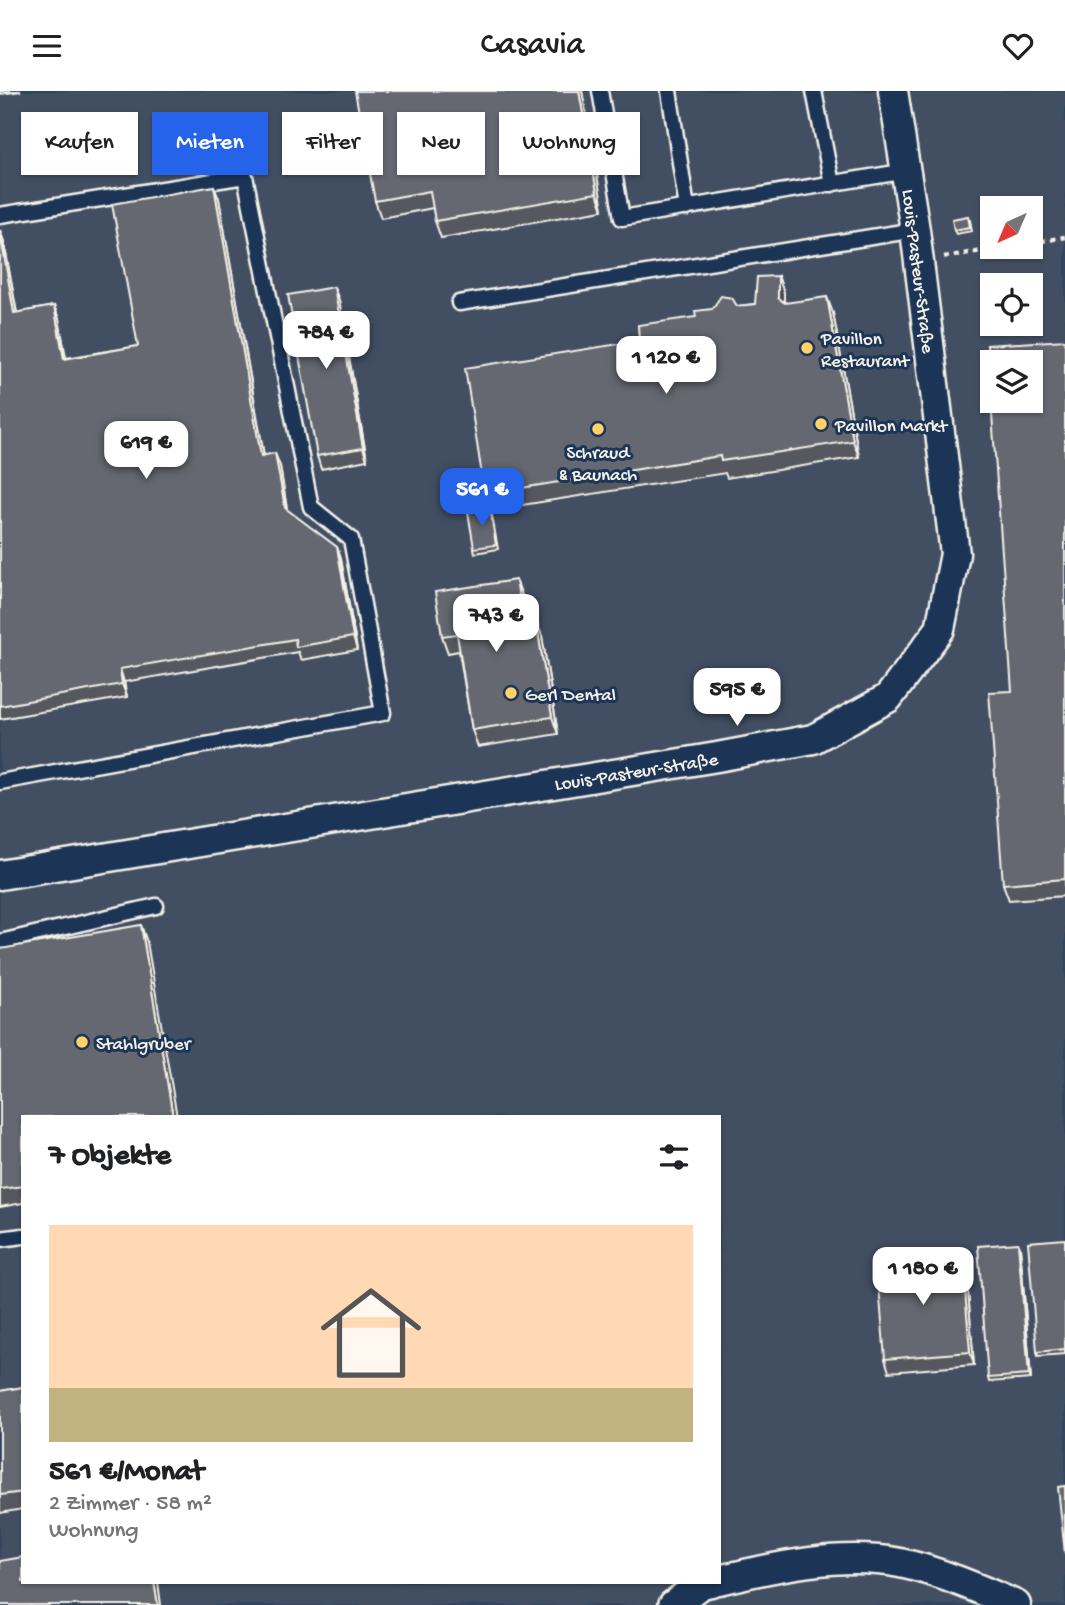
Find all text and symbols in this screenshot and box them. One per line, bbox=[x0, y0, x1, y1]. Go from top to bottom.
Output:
icon: menu bbox=[28, 27, 66, 65]
text: Casavia bbox=[481, 27, 584, 65]
icon: heart bbox=[999, 27, 1037, 65]
chip: Kaufen bbox=[21, 112, 138, 175]
chip: Mieten bbox=[152, 112, 268, 175]
chip: Filter bbox=[282, 112, 383, 175]
chip: Neu bbox=[397, 112, 485, 175]
chip: Wohnung bbox=[499, 112, 640, 175]
street label: Louis-Pasteur-Straße bbox=[895, 188, 938, 355]
north arrow bbox=[980, 196, 1043, 259]
map controls bbox=[980, 196, 1043, 413]
button: locate bbox=[980, 273, 1043, 336]
pin: 784 € bbox=[277, 311, 375, 371]
text: 784 € bbox=[299, 320, 353, 347]
place label: Pavillon Restaurant bbox=[820, 329, 911, 374]
pin: 1 120 € bbox=[601, 337, 731, 396]
marker: Pavillon Restaurant bbox=[799, 340, 815, 356]
text: 1 120 € bbox=[632, 345, 700, 372]
button: layers bbox=[980, 350, 1043, 413]
marker: Pavillon Markt bbox=[813, 416, 829, 432]
place label: Pavillon Markt bbox=[834, 416, 949, 439]
pin: 619 € bbox=[97, 421, 195, 481]
marker: Schraud & Baunach bbox=[590, 421, 606, 437]
text: 619 € bbox=[120, 430, 172, 457]
place label: Schraud & Baunach bbox=[559, 443, 637, 488]
pin: 561 € bbox=[433, 469, 531, 528]
text: 561 € bbox=[456, 477, 508, 504]
pin: 743 € bbox=[447, 595, 545, 654]
text: 743 € bbox=[469, 603, 523, 630]
pin: 595 € bbox=[688, 669, 786, 728]
text: 595 € bbox=[710, 677, 764, 704]
marker: Gerl Dental bbox=[503, 685, 519, 701]
place label: Gerl Dental bbox=[525, 685, 616, 708]
street label: Louis-Pasteur-Straße bbox=[553, 749, 720, 798]
marker: Stahlgruber bbox=[74, 1034, 90, 1050]
place label: Stahlgruber bbox=[96, 1034, 193, 1057]
icon: filters bbox=[655, 1138, 693, 1176]
text: 7 Objekte bbox=[49, 1140, 171, 1175]
pin: 1 180 € bbox=[858, 1247, 988, 1307]
text: 1 180 € bbox=[889, 1256, 957, 1283]
icon: home bbox=[308, 1270, 434, 1396]
text: 561 €/Monat bbox=[49, 1456, 204, 1491]
text: 2 Zimmer · 58 m² bbox=[49, 1491, 212, 1518]
text: Wohnung bbox=[49, 1518, 139, 1545]

